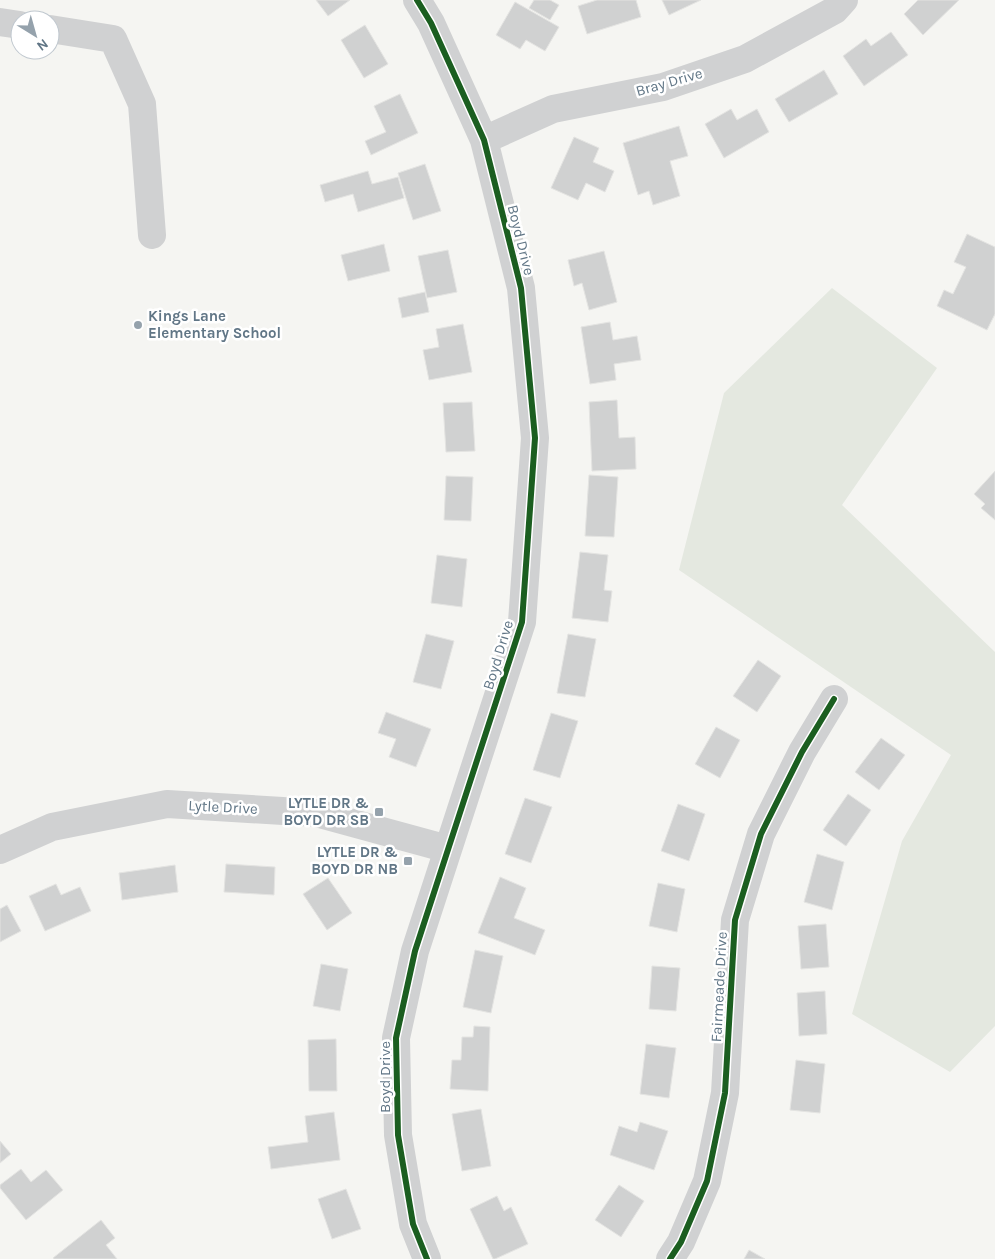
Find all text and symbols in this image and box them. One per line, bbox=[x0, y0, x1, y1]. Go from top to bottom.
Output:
north arrow bbox=[10, 10, 60, 60]
text: N bbox=[33, 35, 52, 55]
street label: Bray Drive bbox=[634, 64, 704, 100]
street label: Boyd Drive bbox=[504, 203, 538, 277]
place label: Kings Lane Elementary School bbox=[148, 307, 281, 342]
marker: Kings Lane Elementary School bbox=[132, 319, 144, 331]
street label: Boyd Drive bbox=[479, 618, 517, 692]
place label: LYTLE DR & BOYD DR SB bbox=[283, 794, 369, 829]
street label: Lytle Drive bbox=[188, 796, 258, 818]
marker: LYTLE DR & BOYD DR SB bbox=[373, 806, 385, 818]
place label: LYTLE DR & BOYD DR NB bbox=[311, 843, 398, 878]
marker: LYTLE DR & BOYD DR NB bbox=[402, 855, 414, 867]
street label: Fairmeade Drive bbox=[707, 931, 731, 1043]
street label: Boyd Drive bbox=[376, 1041, 394, 1113]

